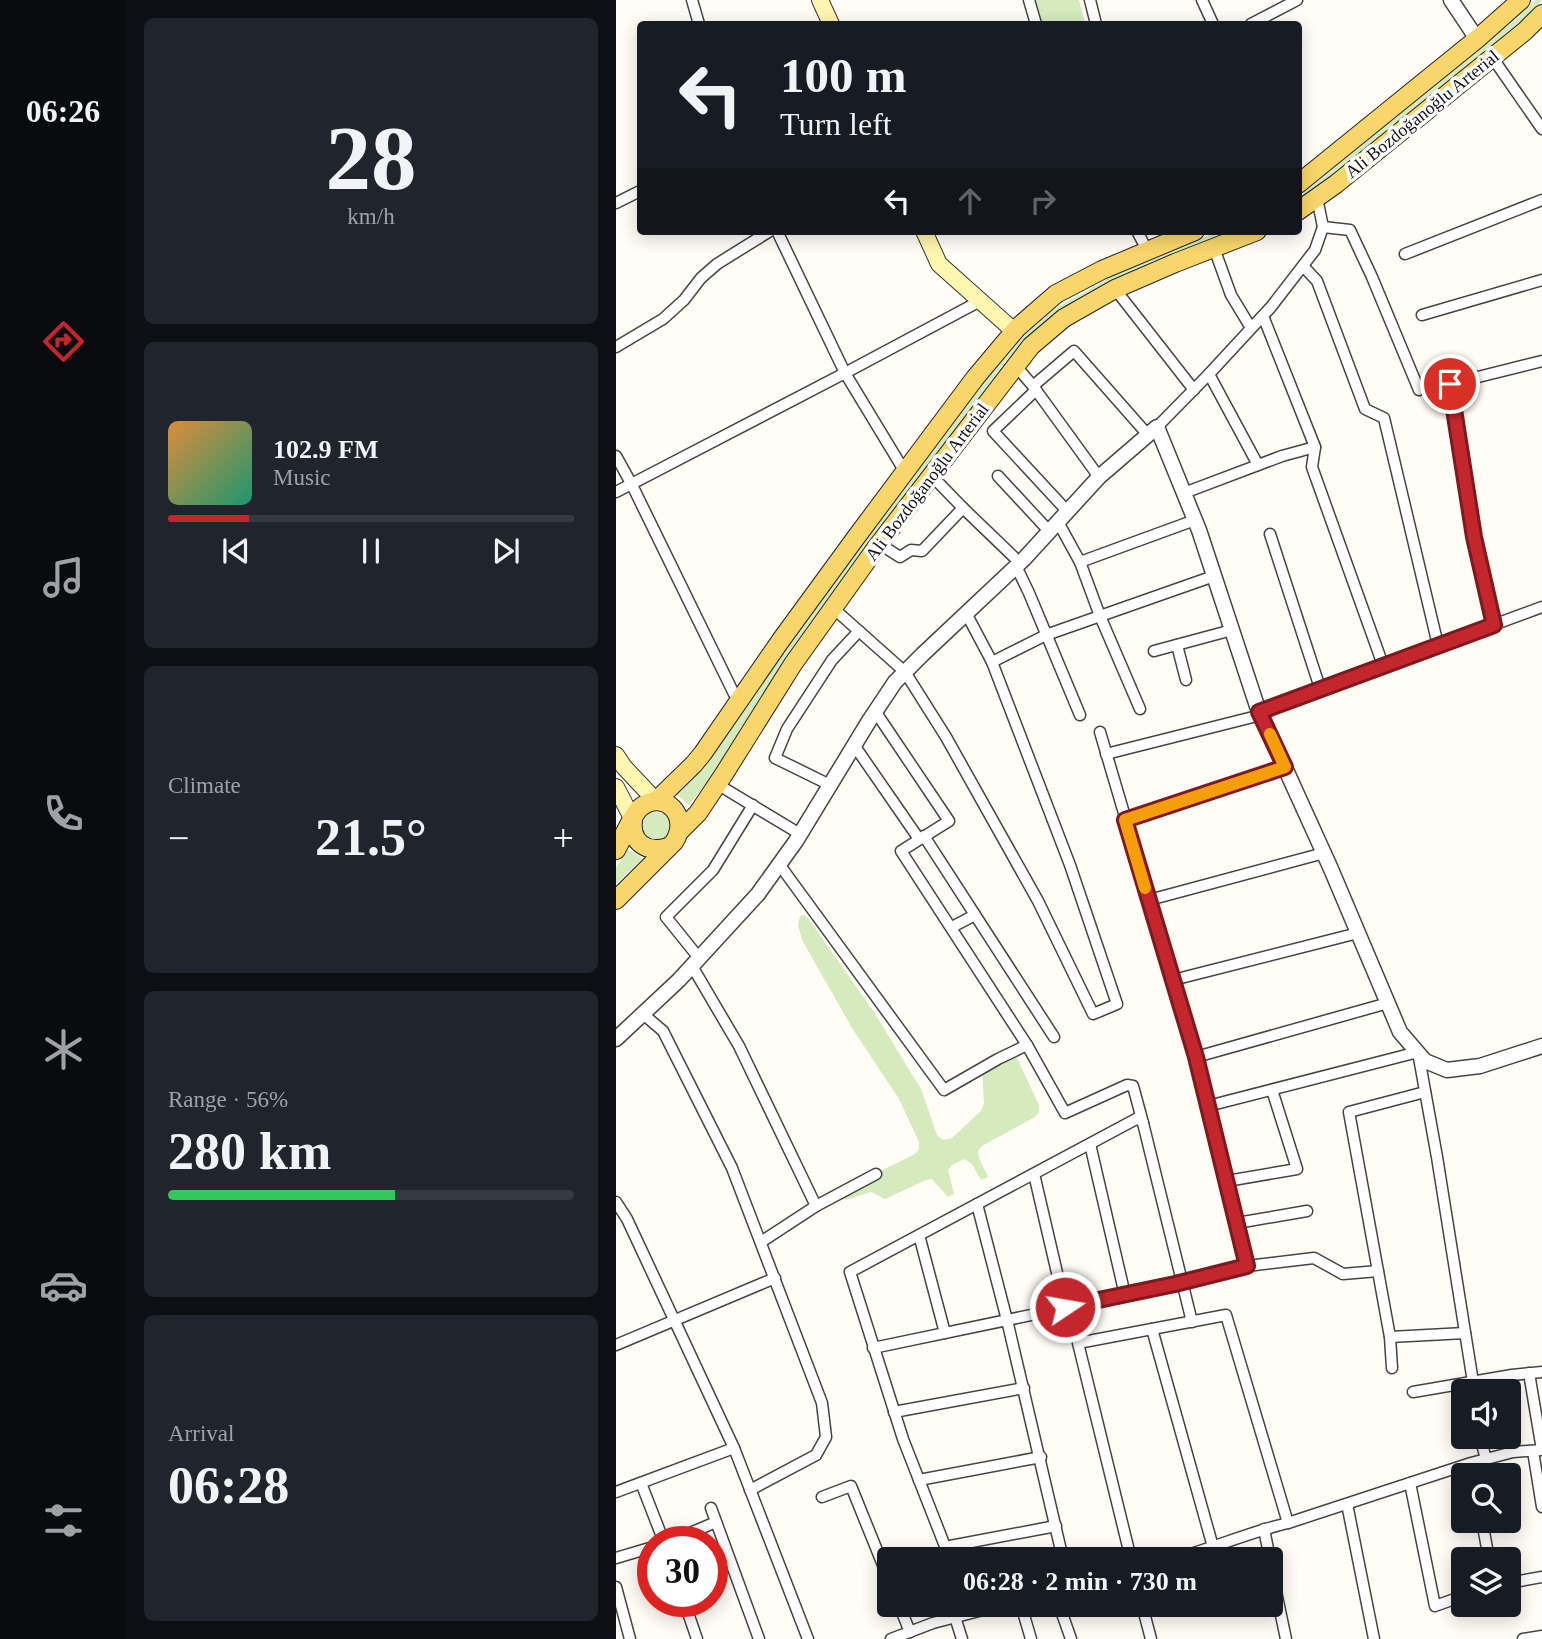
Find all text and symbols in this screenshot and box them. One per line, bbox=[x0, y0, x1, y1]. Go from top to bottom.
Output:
street label: Ali Bozdoğanoğlu Arterial bbox=[1341, 46, 1503, 182]
text: 100 m bbox=[780, 48, 907, 103]
icon: left bbox=[665, 49, 756, 140]
text: 06:26 bbox=[26, 93, 100, 129]
text: Turn left bbox=[780, 106, 892, 142]
text: 28 bbox=[326, 108, 417, 209]
icon: left bbox=[878, 182, 916, 220]
icon: ahead bbox=[951, 182, 989, 220]
icon: right bbox=[1024, 182, 1062, 220]
text: km/h bbox=[347, 204, 395, 229]
icon: directions bbox=[39, 317, 88, 366]
pin bbox=[1420, 354, 1480, 414]
icon: arrive bbox=[1431, 365, 1469, 403]
street label: Ali Bozdoğanoğlu Arterial bbox=[861, 399, 993, 565]
text: 102.9 FM bbox=[273, 435, 378, 464]
text: Music bbox=[273, 465, 331, 490]
icon: previous bbox=[217, 532, 255, 570]
icon: pause bbox=[352, 532, 390, 570]
icon: next bbox=[487, 532, 525, 570]
icon: music bbox=[39, 553, 88, 602]
text: Climate bbox=[168, 773, 241, 798]
icon: phone bbox=[39, 789, 88, 838]
text: 21.5° bbox=[315, 809, 427, 866]
text: − bbox=[168, 817, 189, 859]
text: + bbox=[553, 817, 574, 859]
icon: climate bbox=[39, 1025, 88, 1074]
text: Range · 56% bbox=[168, 1087, 288, 1112]
text: 280 km bbox=[168, 1123, 331, 1180]
icon: car bbox=[39, 1261, 88, 1310]
position arrow bbox=[1028, 1270, 1102, 1344]
map controls bbox=[1451, 1379, 1521, 1617]
button: sound bbox=[1451, 1379, 1521, 1449]
text: Arrival bbox=[168, 1421, 234, 1446]
text: 06:28 bbox=[168, 1457, 289, 1514]
button: search bbox=[1451, 1463, 1521, 1533]
icon: filters bbox=[39, 1496, 88, 1545]
speed limit sign: 30 bbox=[637, 1526, 728, 1617]
button: layers bbox=[1451, 1547, 1521, 1617]
text: 06:28 · 2 min · 730 m bbox=[963, 1567, 1197, 1596]

